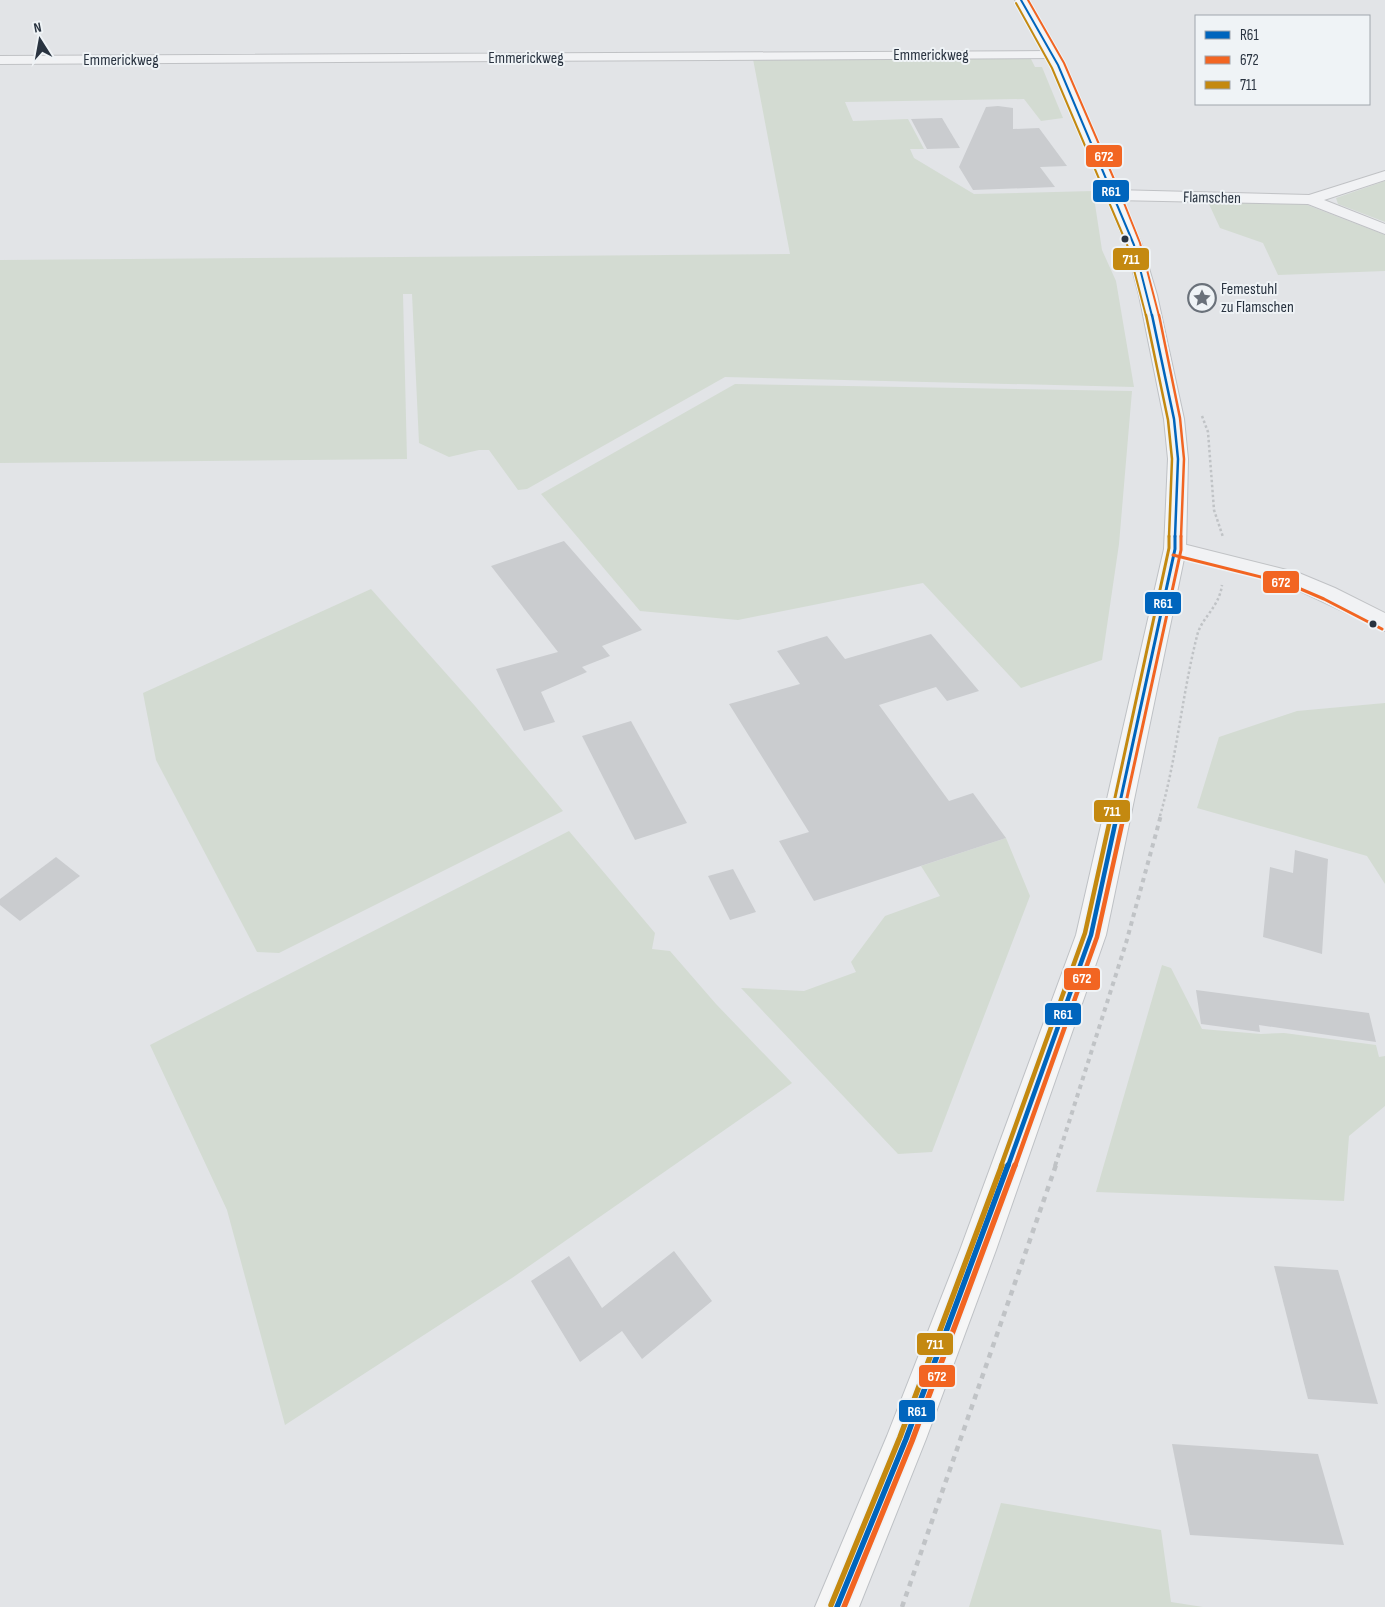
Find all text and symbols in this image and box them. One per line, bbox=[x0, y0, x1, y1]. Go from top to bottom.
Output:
north arrow bbox=[15, 15, 65, 65]
legend bbox=[1195, 15, 1370, 105]
text: N bbox=[32, 19, 43, 37]
text: R61 bbox=[1240, 26, 1259, 45]
street label: Emmerickweg bbox=[893, 46, 969, 65]
street label: Emmerickweg bbox=[488, 49, 564, 68]
street label: Emmerickweg bbox=[83, 51, 159, 70]
text: 672 bbox=[1240, 51, 1259, 70]
text: 711 bbox=[1240, 76, 1257, 95]
line badge: 672 bbox=[1085, 144, 1123, 168]
text: 672 bbox=[1095, 148, 1113, 165]
line badge: R61 bbox=[1092, 179, 1130, 203]
text: R61 bbox=[1102, 183, 1121, 200]
street label: Flamschen bbox=[1183, 188, 1241, 208]
unlabelled marker bbox=[1120, 234, 1130, 244]
line badge: 711 bbox=[1112, 247, 1150, 271]
text: 711 bbox=[1122, 251, 1140, 268]
place label: Femestuhl zu Flamschen bbox=[1221, 280, 1294, 317]
place icon: Femestuhl zu Flamschen bbox=[1187, 283, 1217, 313]
line badge: 672 bbox=[1262, 570, 1300, 594]
text: 672 bbox=[1272, 574, 1290, 591]
line badge: R61 bbox=[1144, 591, 1182, 615]
text: R61 bbox=[1154, 595, 1173, 612]
unlabelled marker bbox=[1368, 619, 1378, 629]
line badge: 711 bbox=[1093, 799, 1131, 823]
text: 711 bbox=[1103, 803, 1121, 820]
line badge: 672 bbox=[1063, 967, 1101, 991]
text: 672 bbox=[1073, 970, 1091, 987]
line badge: R61 bbox=[1044, 1002, 1082, 1026]
text: R61 bbox=[1054, 1006, 1073, 1023]
line badge: 711 bbox=[916, 1332, 954, 1356]
text: 711 bbox=[926, 1336, 944, 1353]
line badge: 672 bbox=[918, 1364, 956, 1388]
text: 672 bbox=[928, 1368, 946, 1385]
line badge: R61 bbox=[898, 1399, 936, 1423]
text: R61 bbox=[908, 1403, 927, 1420]

